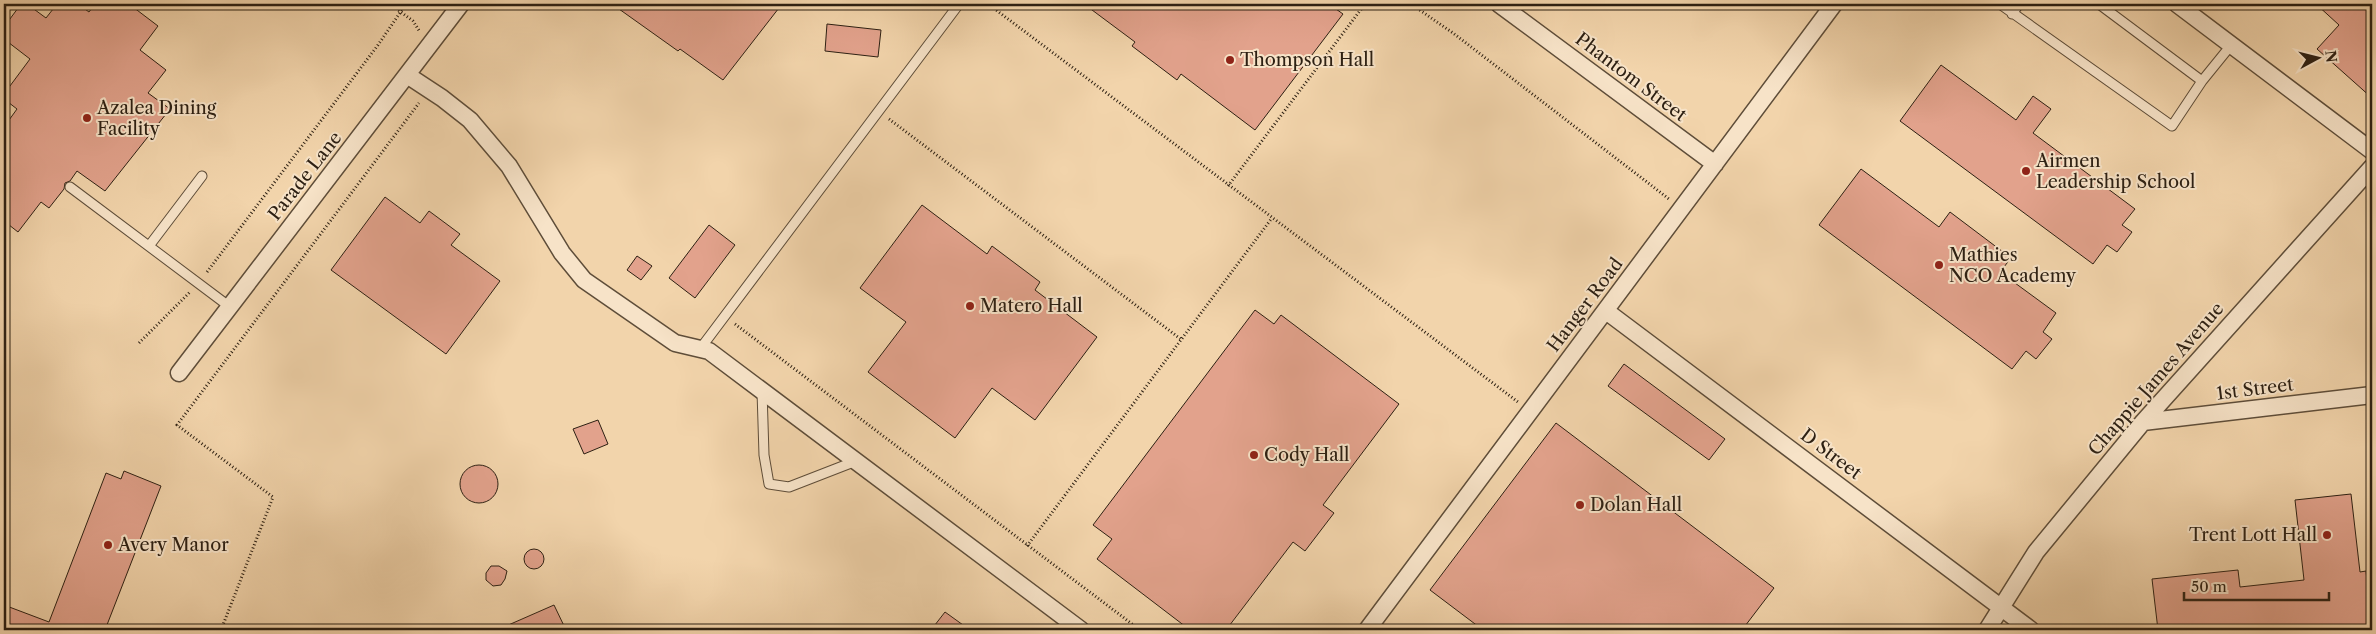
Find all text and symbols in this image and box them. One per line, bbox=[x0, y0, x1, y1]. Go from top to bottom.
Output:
street label: Phantom Street bbox=[1571, 28, 1692, 126]
north arrow bbox=[2294, 32, 2344, 82]
place label: Thompson Hall bbox=[1240, 49, 1374, 71]
text: N bbox=[2321, 49, 2341, 64]
marker: Thompson Hall bbox=[1224, 54, 1236, 66]
place label: Azalea Dining Facility bbox=[96, 97, 217, 140]
marker: Azalea Dining Facility bbox=[81, 112, 93, 124]
street label: Parade Lane bbox=[264, 127, 346, 225]
place label: Airmen Leadership School bbox=[2035, 150, 2195, 193]
marker: Airmen Leadership School bbox=[2020, 165, 2032, 177]
place label: Mathies NCO Academy bbox=[1949, 244, 2077, 287]
street label: Hanger Road bbox=[1542, 254, 1628, 356]
marker: Mathies NCO Academy bbox=[1933, 259, 1945, 271]
place label: Matero Hall bbox=[980, 295, 1083, 317]
street label: Chappie James Avenue bbox=[2084, 298, 2228, 460]
marker: Matero Hall bbox=[964, 300, 976, 312]
street label: 1st Street bbox=[2215, 373, 2295, 405]
street label: D Street bbox=[1796, 424, 1866, 484]
place label: Cody Hall bbox=[1264, 444, 1349, 466]
marker: Cody Hall bbox=[1248, 449, 1260, 461]
place label: Dolan Hall bbox=[1590, 494, 1682, 516]
marker: Dolan Hall bbox=[1574, 499, 1586, 511]
place label: Trent Lott Hall bbox=[2189, 524, 2317, 546]
marker: Trent Lott Hall bbox=[2321, 529, 2333, 541]
place label: Avery Manor bbox=[117, 534, 229, 556]
marker: Avery Manor bbox=[102, 539, 114, 551]
scale bar bbox=[2184, 569, 2328, 601]
text: 50 m bbox=[2191, 577, 2227, 596]

